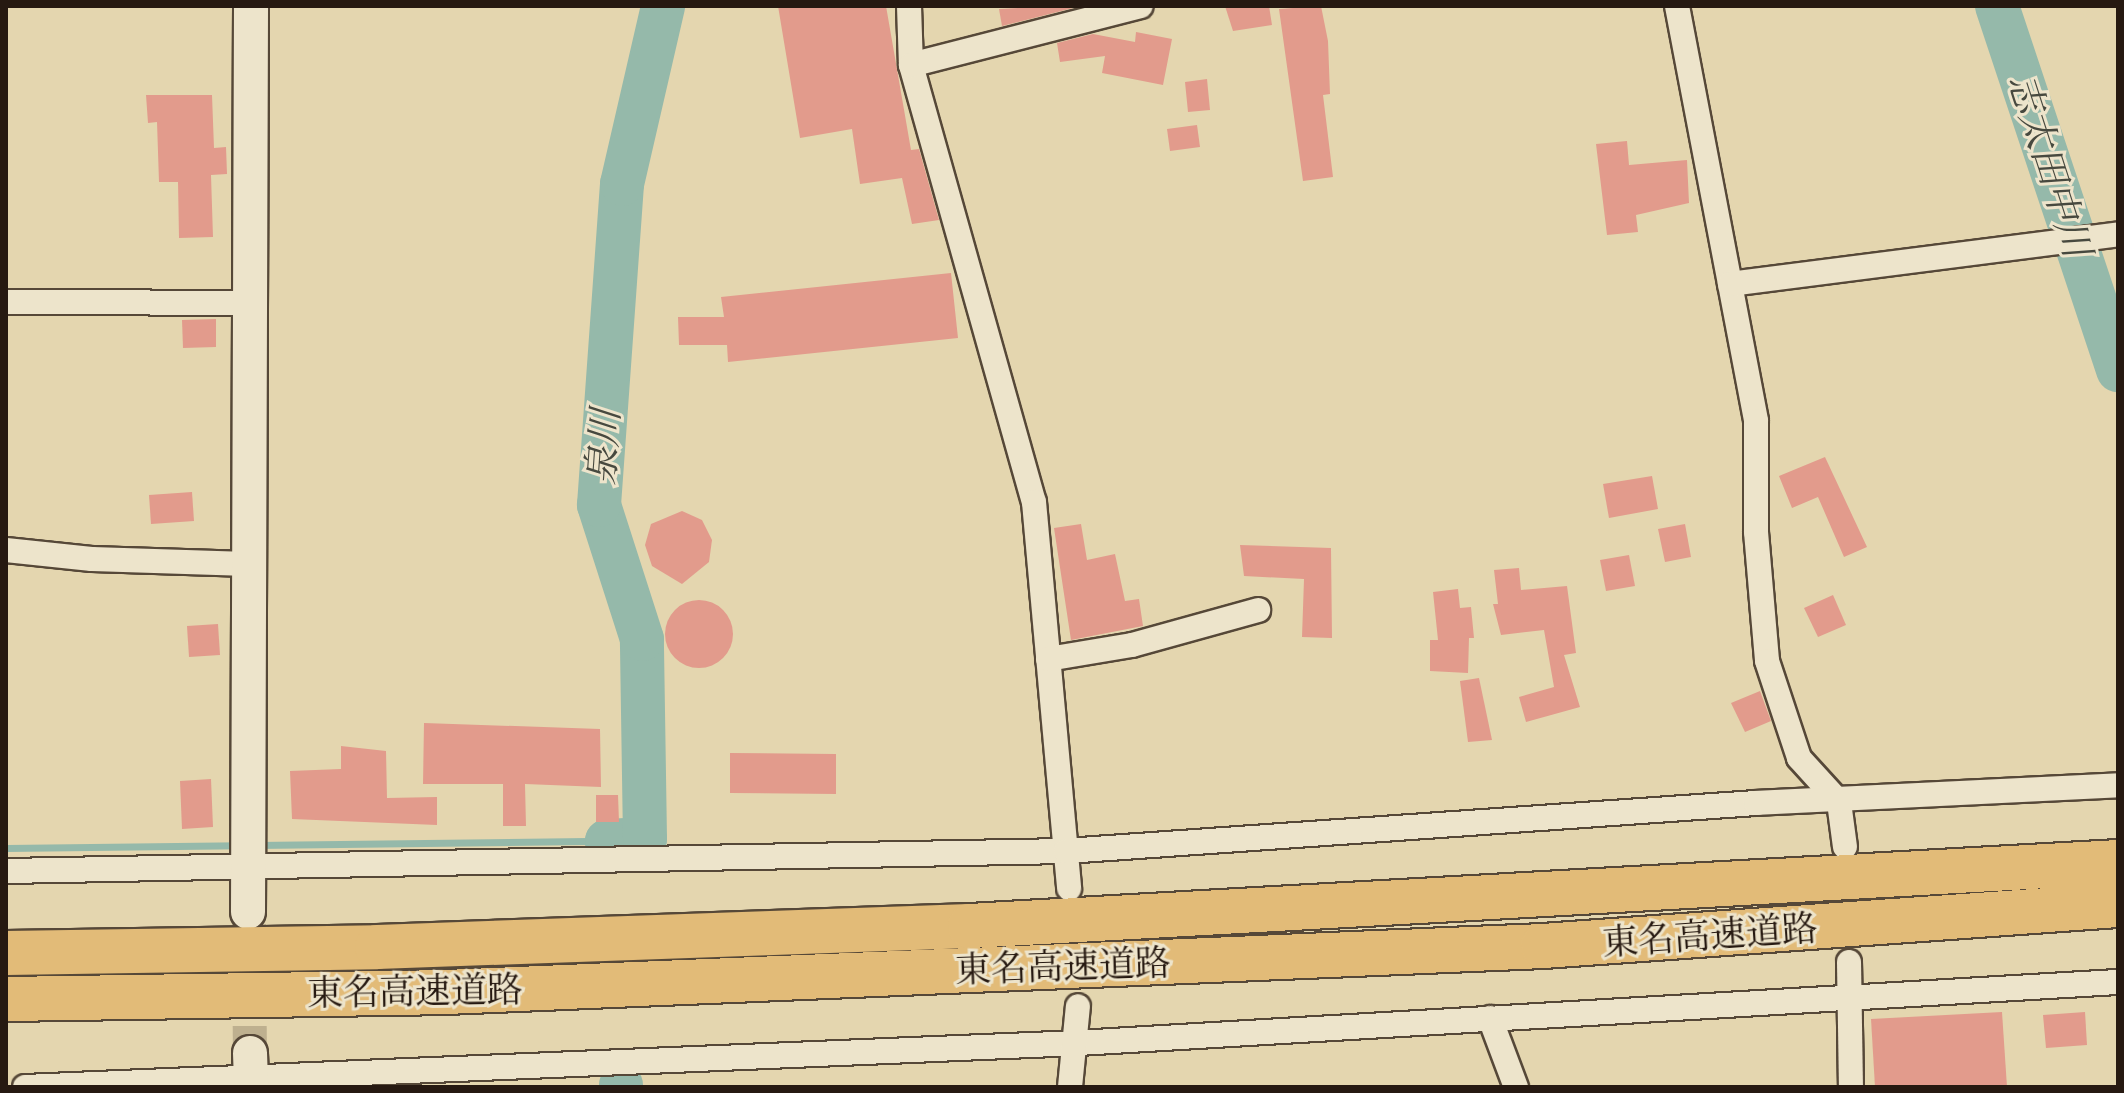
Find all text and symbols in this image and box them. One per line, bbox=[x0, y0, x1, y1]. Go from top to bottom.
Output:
water label: 志太田中川 bbox=[1999, 68, 2101, 262]
water label: 泉川 bbox=[578, 408, 628, 486]
street label: 東名高速道路 bbox=[1601, 906, 1819, 964]
street label: 東名高速道路 bbox=[954, 941, 1172, 991]
street label: 東名高速道路 bbox=[307, 968, 523, 1014]

